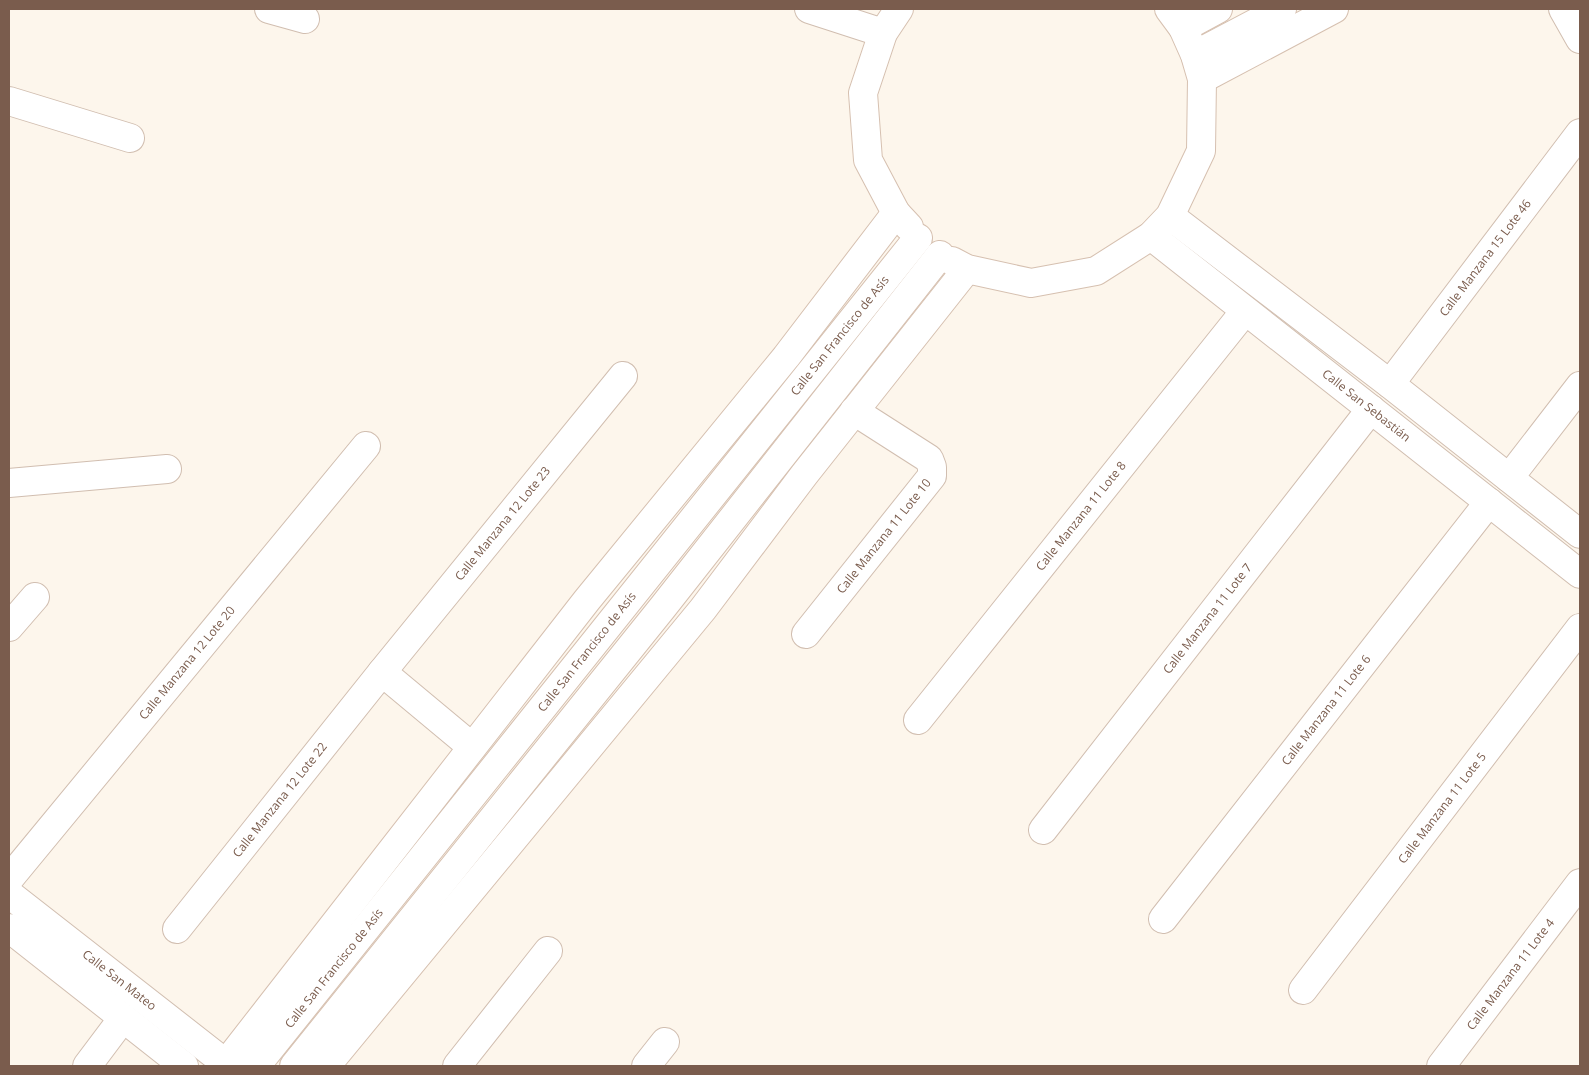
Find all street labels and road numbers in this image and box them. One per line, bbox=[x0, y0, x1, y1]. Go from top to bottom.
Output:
street label: Calle Manzana 15 Lote 46 bbox=[1435, 196, 1535, 320]
street label: Calle San Francisco de Asís bbox=[786, 272, 893, 399]
street label: Calle San Sebastián bbox=[1319, 365, 1414, 445]
street label: Calle Manzana 11 Lote 8 bbox=[1032, 457, 1130, 574]
street label: Calle Manzana 12 Lote 23 bbox=[451, 463, 554, 584]
street label: Calle Manzana 11 Lote 10 bbox=[832, 475, 935, 597]
street label: Calle Manzana 11 Lote 7 bbox=[1159, 559, 1256, 677]
street label: Calle San Francisco de Asís bbox=[533, 588, 640, 715]
street label: Calle Manzana 12 Lote 20 bbox=[135, 602, 239, 723]
street label: Calle Manzana 11 Lote 6 bbox=[1277, 651, 1374, 769]
street label: Calle Manzana 12 Lote 22 bbox=[228, 739, 331, 861]
street label: Calle Manzana 11 Lote 5 bbox=[1394, 749, 1490, 867]
street label: Calle San Francisco de Asís bbox=[281, 904, 387, 1032]
street label: Calle Manzana 11 Lote 4 bbox=[1462, 915, 1558, 1033]
street label: Calle San Mateo bbox=[79, 946, 160, 1014]

